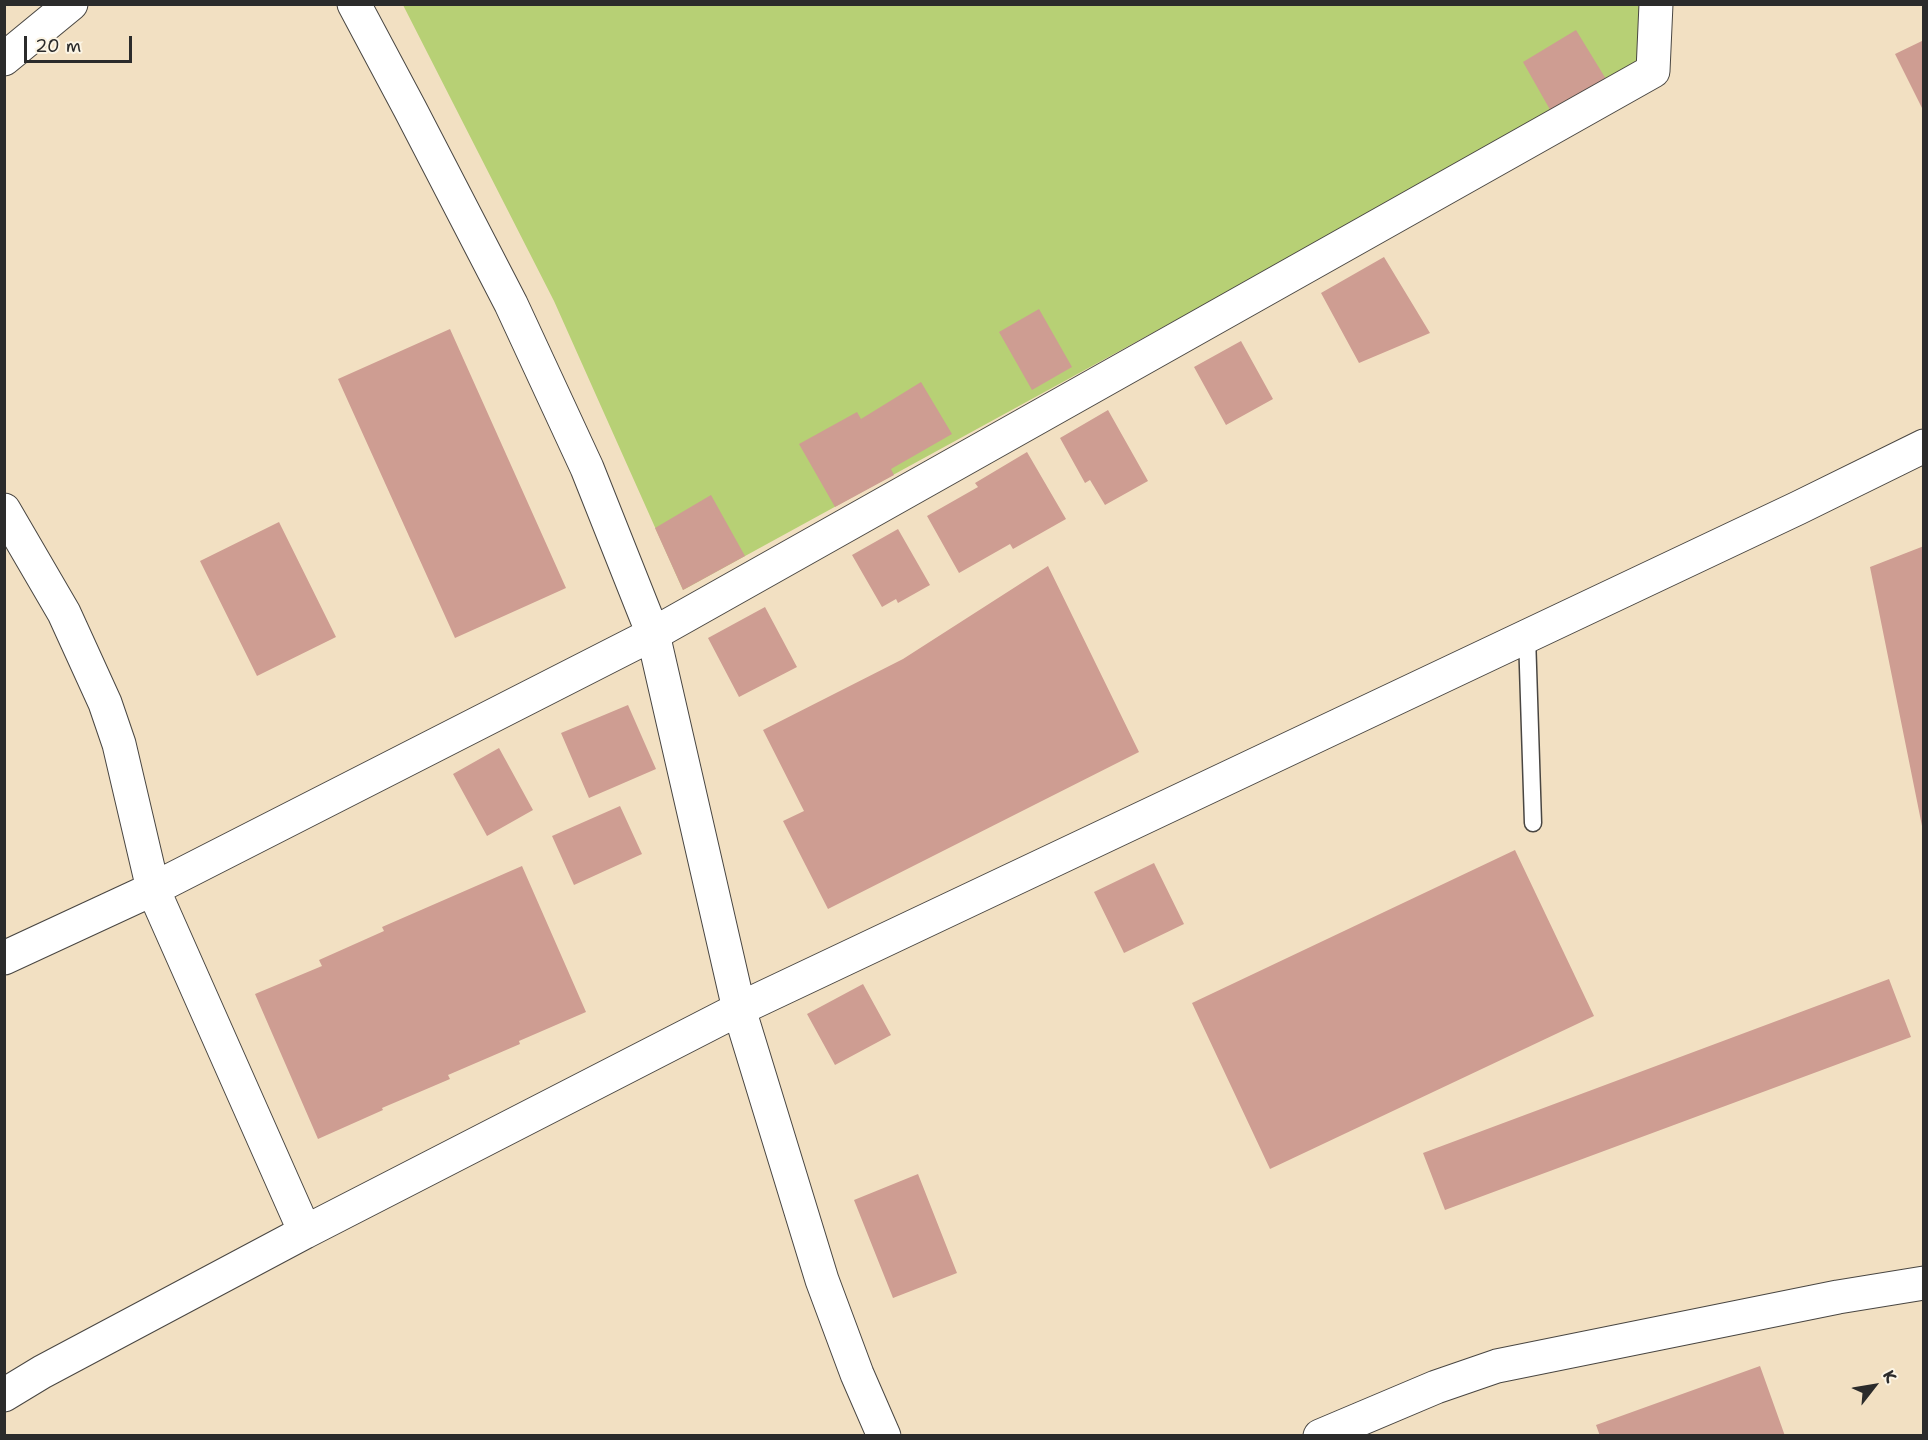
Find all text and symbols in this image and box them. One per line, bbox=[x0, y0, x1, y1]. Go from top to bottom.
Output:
scale bar bbox=[27, 24, 135, 62]
text: 20 m bbox=[35, 34, 81, 58]
north arrow bbox=[1844, 1356, 1904, 1416]
text: K bbox=[1878, 1366, 1902, 1387]

